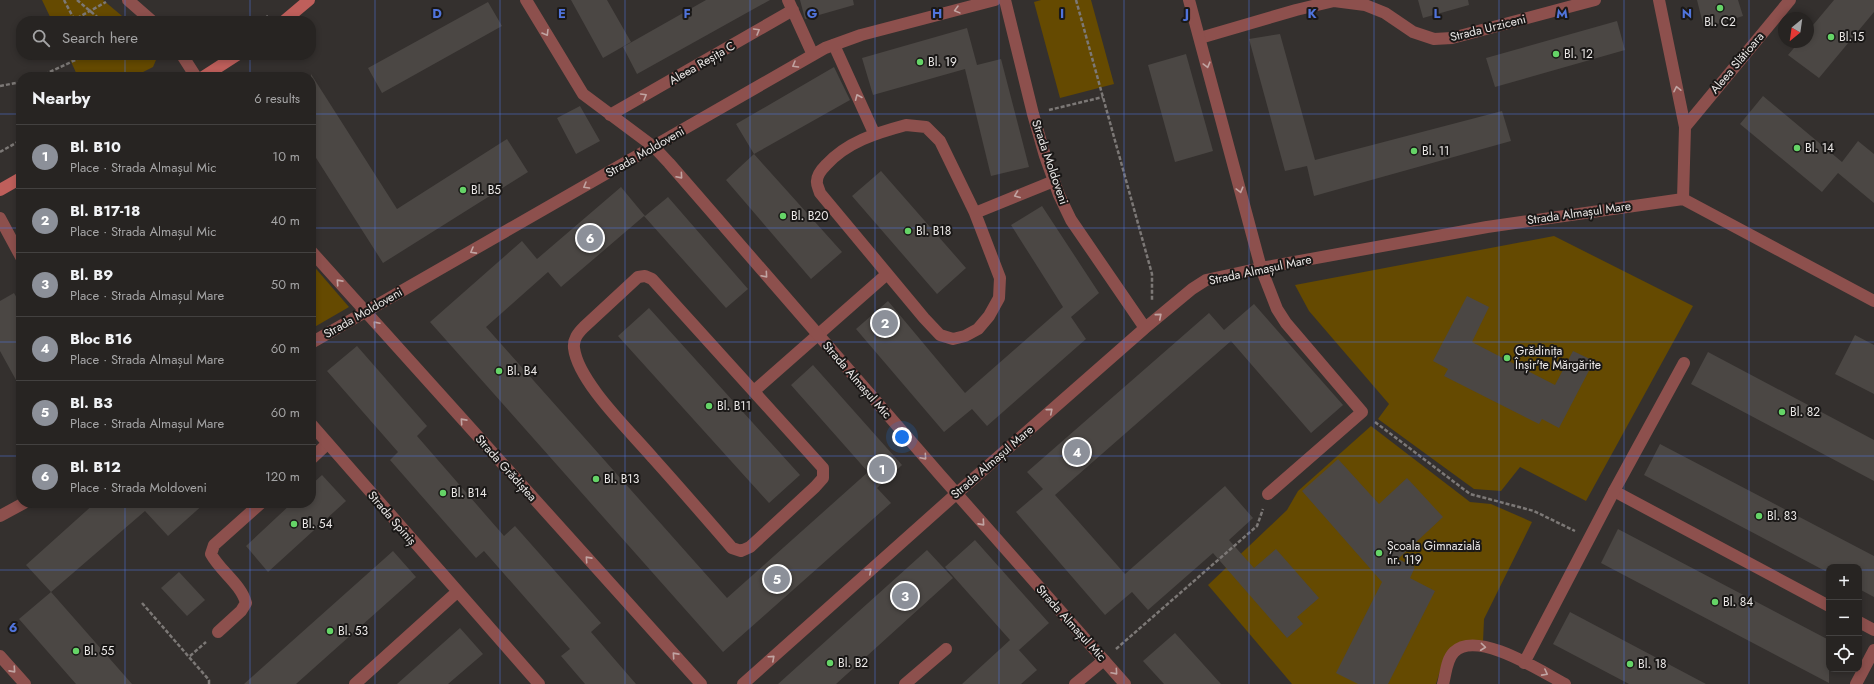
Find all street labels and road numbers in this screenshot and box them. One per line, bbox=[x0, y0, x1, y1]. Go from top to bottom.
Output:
street label: Strada Urziceni bbox=[1448, 10, 1528, 46]
street label: Aleea Slătioara bbox=[1706, 28, 1768, 98]
street label: Aleea Reșița C bbox=[666, 37, 738, 89]
street label: Strada Moldoveni bbox=[1027, 117, 1073, 207]
street label: Strada Moldoveni bbox=[602, 122, 688, 182]
street label: Strada Almașul Mare bbox=[1526, 197, 1632, 229]
street label: Strada Almașul Mare bbox=[1207, 250, 1313, 290]
street label: Strada Moldoveni bbox=[320, 283, 406, 343]
street label: Strada Almașul Mic bbox=[818, 337, 896, 423]
street label: Strada Almașul Mare bbox=[947, 421, 1037, 503]
street label: Strada Grădiștea bbox=[471, 431, 541, 506]
street label: Strada Spiniș bbox=[363, 487, 421, 549]
street label: Strada Almașul Mic bbox=[1032, 581, 1110, 665]

